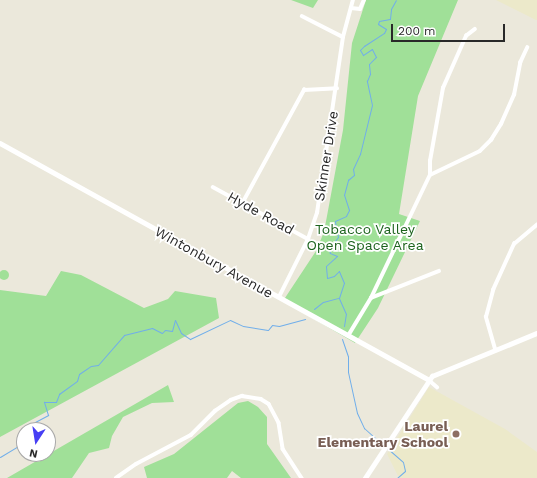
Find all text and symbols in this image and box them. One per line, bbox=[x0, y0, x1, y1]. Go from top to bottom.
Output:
scale bar bbox=[393, 16, 507, 42]
text: 200 m bbox=[398, 24, 435, 38]
street label: Skinner Drive bbox=[311, 110, 341, 202]
street label: Hyde Road bbox=[225, 188, 297, 238]
park label: Tobacco Valley Open Space Area bbox=[306, 221, 424, 254]
street label: Wintonbury Avenue bbox=[152, 222, 276, 302]
place label: Laurel Elementary School bbox=[317, 418, 448, 450]
north arrow bbox=[16, 422, 56, 462]
marker: Laurel Elementary School bbox=[451, 429, 461, 439]
text: N bbox=[28, 446, 39, 460]

